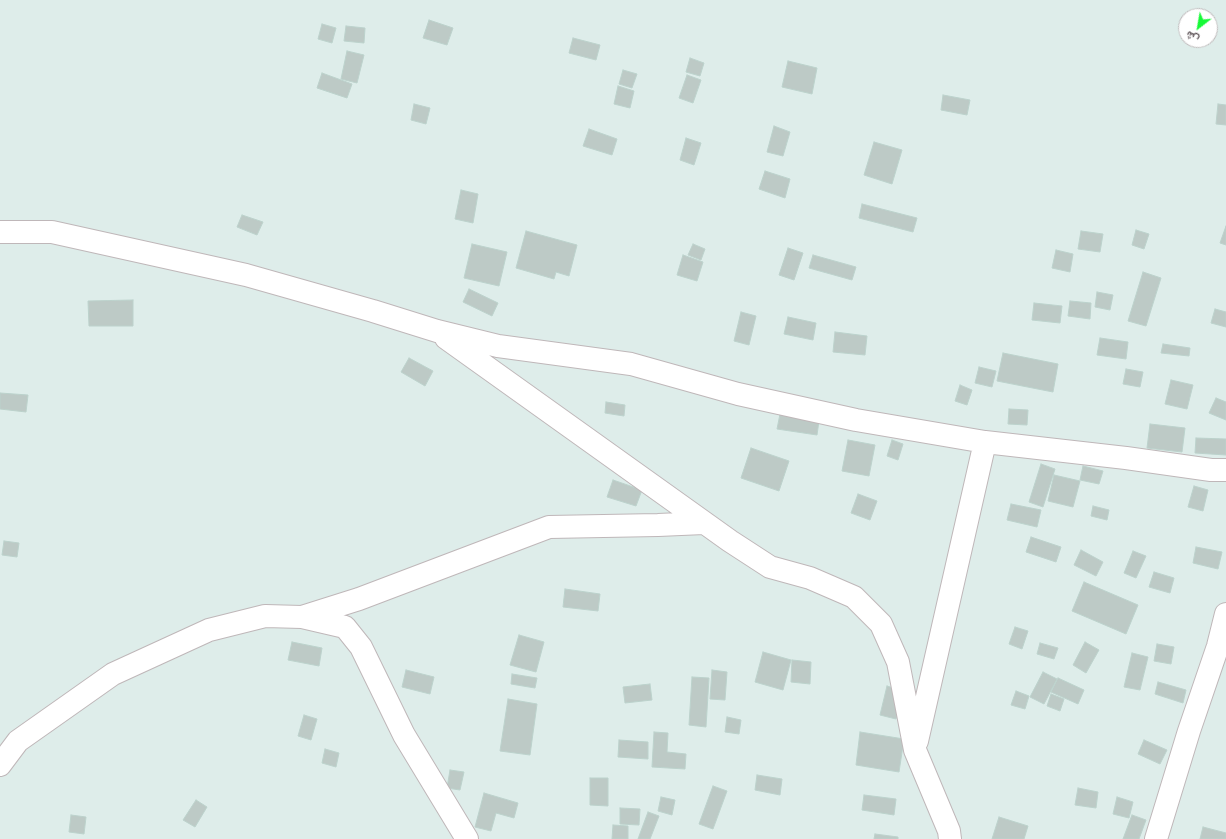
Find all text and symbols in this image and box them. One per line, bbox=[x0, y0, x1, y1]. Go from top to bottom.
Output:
north arrow bbox=[1178, 8, 1218, 48]
text: ش bbox=[1183, 28, 1202, 47]

